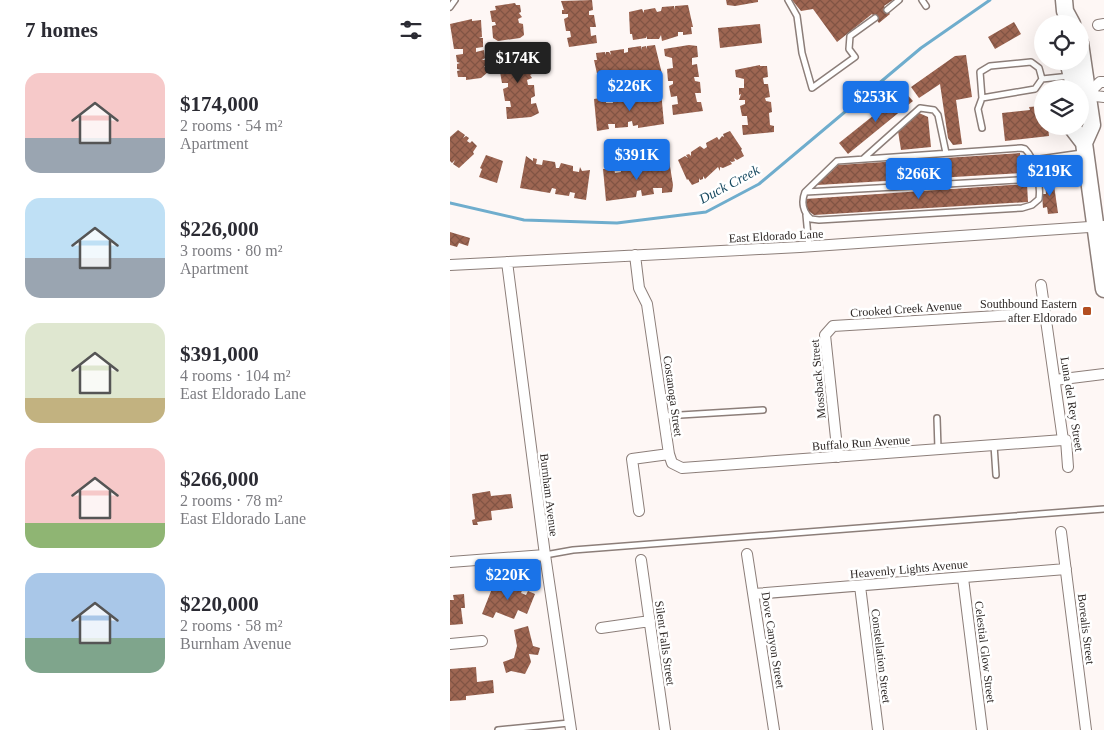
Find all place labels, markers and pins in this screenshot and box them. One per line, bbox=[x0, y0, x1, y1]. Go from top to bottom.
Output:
pin: $174K bbox=[483, 42, 553, 84]
pin: $226K bbox=[595, 70, 665, 112]
pin: $253K bbox=[841, 80, 911, 123]
pin: $391K bbox=[602, 138, 672, 181]
pin: $219K bbox=[1015, 154, 1085, 197]
pin: $266K bbox=[884, 158, 954, 200]
place label: Southbound Eastern after Eldorado bbox=[980, 297, 1077, 325]
marker: Southbound Eastern after Eldorado bbox=[1081, 305, 1093, 317]
pin: $220K bbox=[473, 558, 543, 601]

